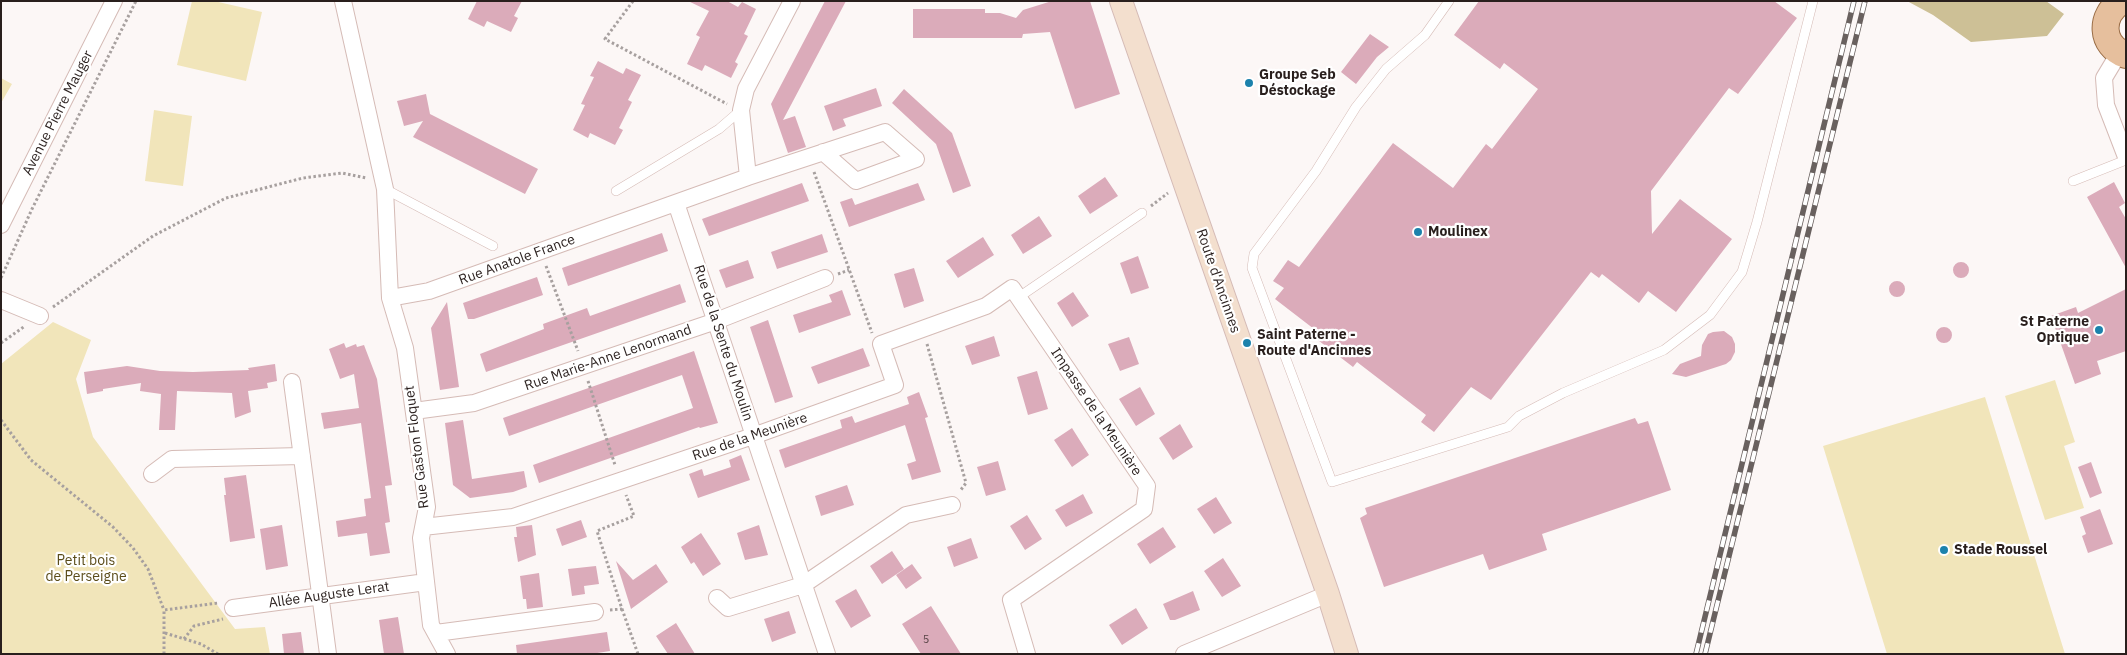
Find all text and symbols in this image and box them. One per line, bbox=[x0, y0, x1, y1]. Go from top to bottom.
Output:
street label: Avenue Pierre Mauger bbox=[19, 48, 97, 178]
place label: Groupe Seb Déstockage bbox=[1259, 67, 1336, 100]
marker: Groupe Seb Déstockage bbox=[1243, 77, 1255, 89]
place label: Moulinex bbox=[1428, 224, 1488, 240]
marker: Moulinex bbox=[1412, 226, 1424, 238]
street label: Route d'Ancinnes bbox=[1192, 227, 1244, 335]
street label: Rue Anatole France bbox=[457, 231, 577, 289]
street label: Rue de la Sente du Moulin bbox=[690, 263, 756, 423]
place label: St Paterne Optique bbox=[2020, 314, 2089, 347]
street label: Rue Marie-Anne Lenormand bbox=[522, 321, 694, 395]
marker: St Paterne Optique bbox=[2093, 324, 2105, 336]
place label: Saint Paterne - Route d'Ancinnes bbox=[1257, 327, 1371, 360]
marker: Saint Paterne - Route d'Ancinnes bbox=[1241, 337, 1253, 349]
street label: Impasse de la Meunière bbox=[1047, 345, 1145, 479]
street label: Rue Gaston Floquet bbox=[401, 384, 433, 510]
street label: Rue de la Meunière bbox=[690, 409, 810, 465]
place label: Stade Roussel bbox=[1954, 542, 2047, 558]
marker: Stade Roussel bbox=[1938, 544, 1950, 556]
park label: Petit bois de Perseigne bbox=[45, 553, 127, 586]
street label: Allée Auguste Lerat bbox=[267, 578, 391, 612]
house number: 5 bbox=[923, 633, 929, 647]

